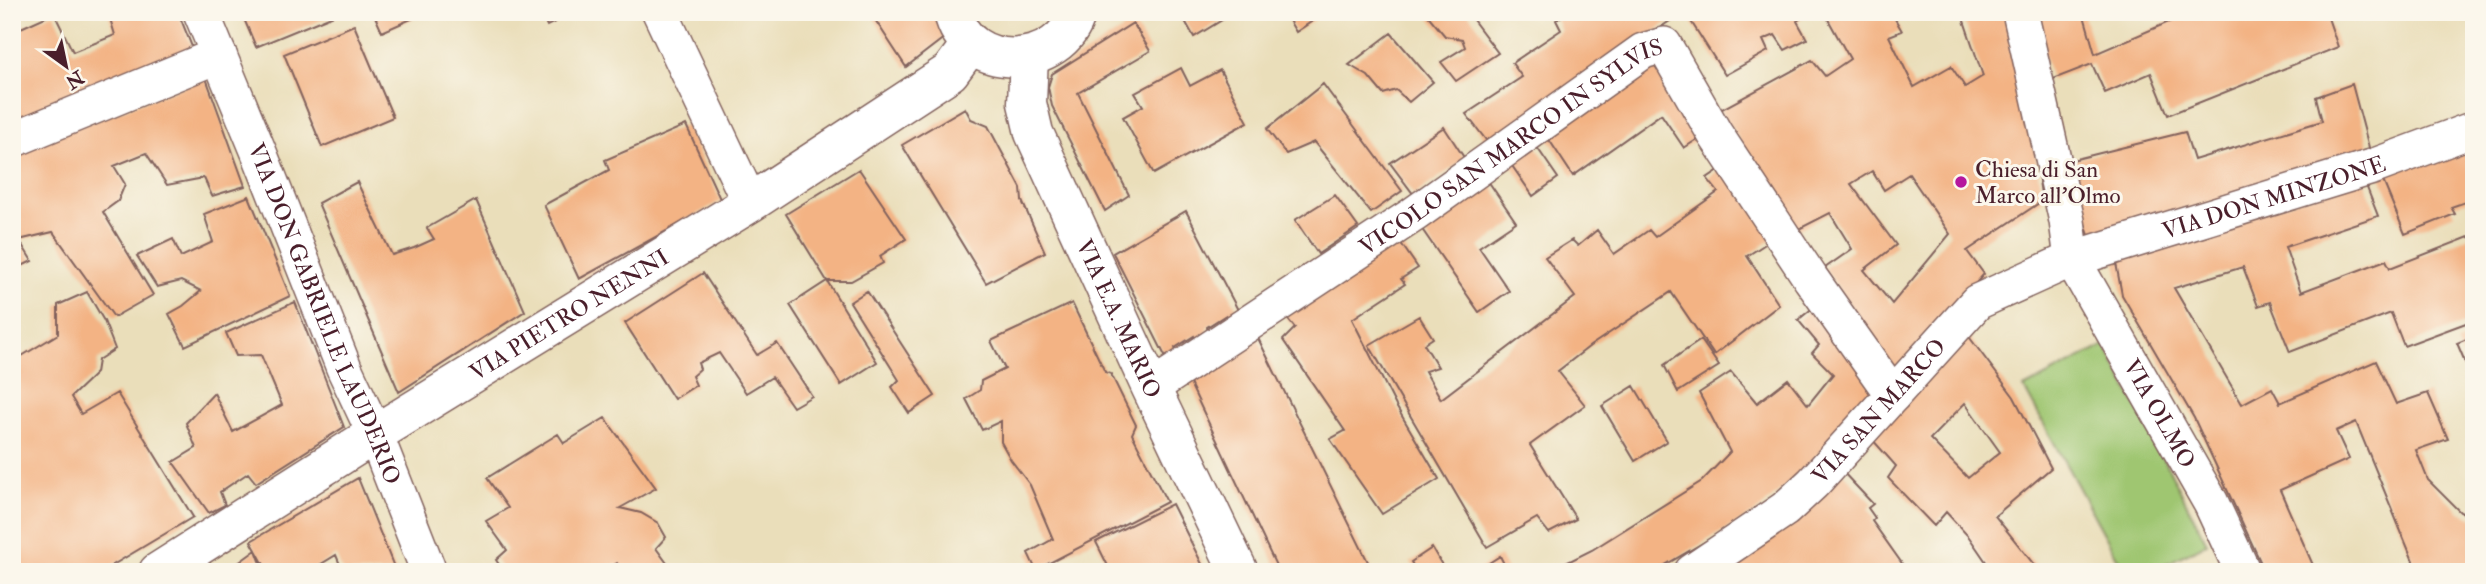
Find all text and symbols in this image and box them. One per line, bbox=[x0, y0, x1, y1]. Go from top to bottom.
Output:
north arrow bbox=[32, 32, 102, 102]
street label: VICOLO SAN MARCO IN SYLVIS bbox=[1354, 32, 1666, 262]
text: N bbox=[60, 64, 89, 95]
street label: VIA DON GABRIELE LAUDERIO bbox=[242, 139, 407, 489]
street label: VIA DON MINZONE bbox=[2158, 149, 2390, 246]
place label: Chiesa di San Marco all'Olmo bbox=[1975, 155, 2121, 210]
marker: Chiesa di San Marco all'Olmo bbox=[1953, 174, 1969, 190]
street label: VIA E.A. MARIO bbox=[1070, 235, 1168, 403]
street label: VIA PIETRO NENNI bbox=[464, 243, 674, 387]
street label: VIA SAN MARCO bbox=[1806, 332, 1952, 490]
street label: VIA OLMO bbox=[2117, 354, 2202, 473]

